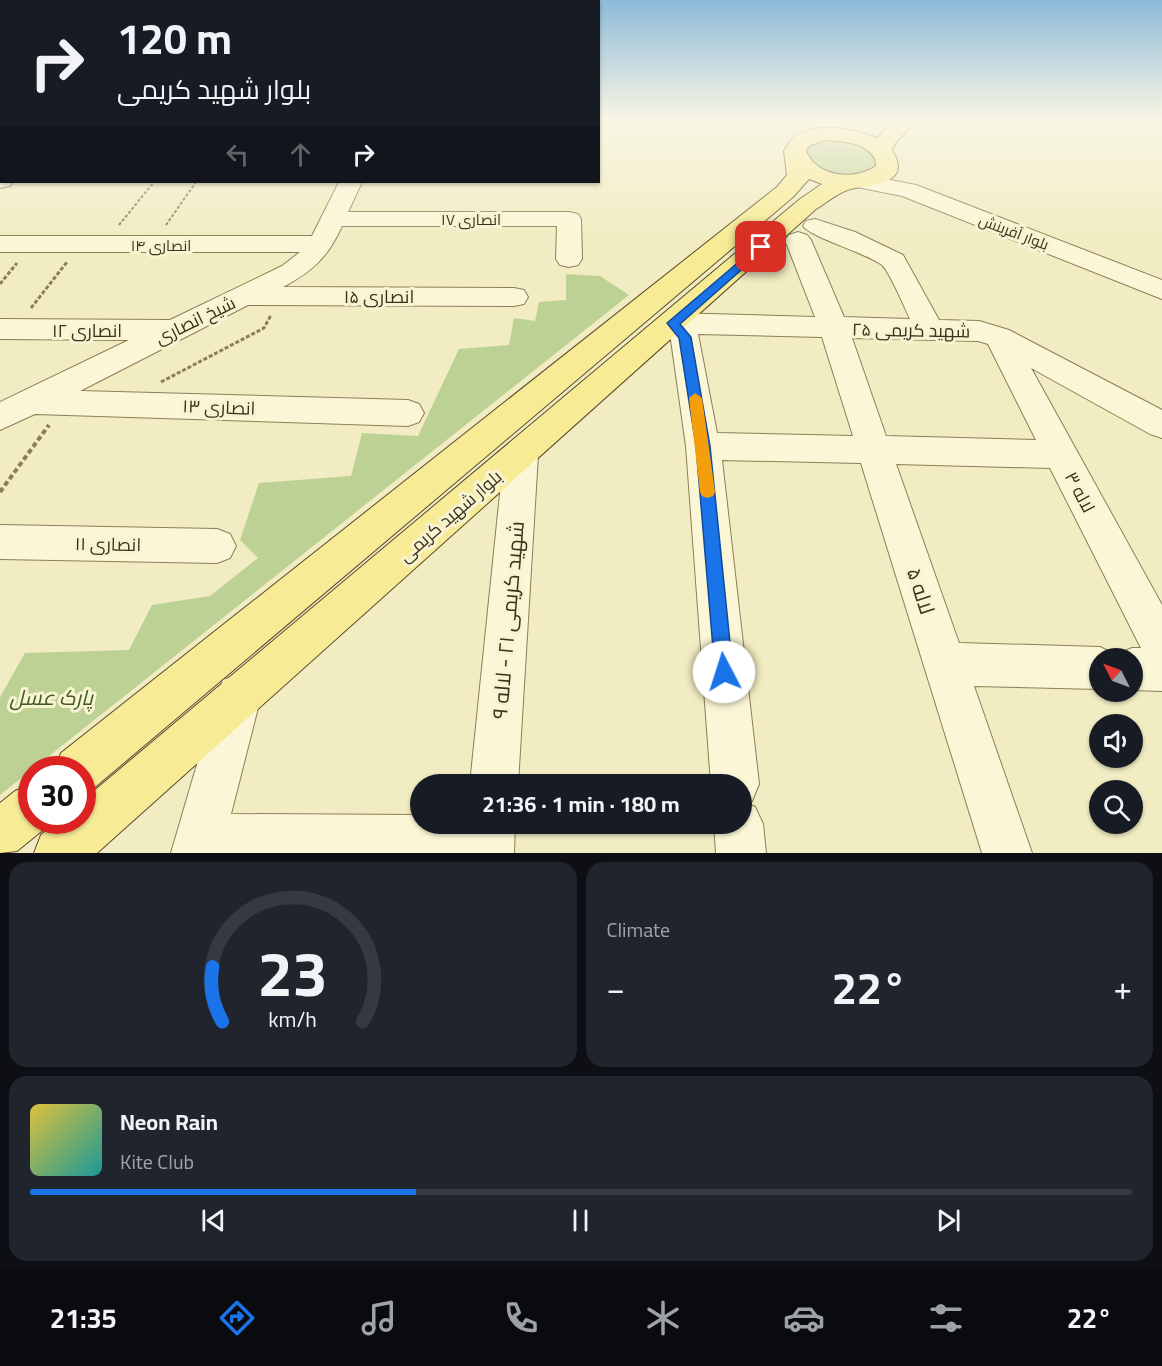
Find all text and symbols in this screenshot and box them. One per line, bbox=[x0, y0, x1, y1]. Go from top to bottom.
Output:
text: 120 m bbox=[117, 0, 232, 78]
icon: right bbox=[18, 24, 96, 102]
text: بلوار شهید کریمی bbox=[117, 64, 311, 114]
icon: left bbox=[221, 138, 254, 171]
icon: ahead bbox=[284, 138, 317, 171]
icon: right bbox=[347, 138, 380, 171]
street label: انصاری ۱۷ bbox=[441, 205, 501, 234]
street label: بلوار آفرینش bbox=[975, 205, 1053, 259]
pin bbox=[735, 221, 786, 272]
icon: arrive bbox=[744, 230, 777, 263]
street label: انصاری ۱۴ bbox=[131, 231, 191, 260]
street label: انصاری ۱۵ bbox=[344, 280, 414, 313]
street label: شیخ انصاری bbox=[149, 286, 241, 354]
street label: شهید کریمی ۲۵ bbox=[851, 312, 971, 348]
street label: انصاری ۱۲ bbox=[52, 314, 122, 347]
street label: انصاری ۱۳ bbox=[182, 389, 256, 425]
street label: بلوار شهید کریمی bbox=[390, 461, 510, 571]
street label: لاله ۳ bbox=[1055, 465, 1105, 519]
street label: شهید کریمی ۲۱ - لاله ۹ bbox=[480, 519, 536, 721]
street label: انصاری ۱۱ bbox=[75, 527, 141, 561]
street label: لاله ۵ bbox=[895, 562, 947, 620]
position arrow bbox=[692, 640, 756, 704]
north arrow bbox=[1089, 648, 1143, 702]
map controls bbox=[1089, 648, 1143, 834]
park label: پارک عسل bbox=[9, 678, 94, 717]
button: sound bbox=[1089, 714, 1143, 768]
speed limit sign: 30 bbox=[18, 756, 96, 834]
button: search bbox=[1089, 780, 1143, 834]
text: 21:36 · 1 min · 180 m bbox=[482, 783, 680, 825]
text: Climate bbox=[607, 911, 670, 948]
text: 23 bbox=[258, 915, 327, 1032]
text: 22° bbox=[832, 945, 907, 1030]
text: − bbox=[607, 957, 625, 1019]
text: + bbox=[1114, 957, 1132, 1019]
text: km/h bbox=[268, 999, 317, 1039]
text: Neon Rain bbox=[120, 1101, 218, 1143]
text: Kite Club bbox=[120, 1143, 194, 1180]
icon: previous bbox=[197, 1204, 230, 1237]
icon: pause bbox=[564, 1204, 597, 1237]
icon: next bbox=[932, 1204, 965, 1237]
text: 21:35 bbox=[50, 1293, 117, 1343]
text: 22° bbox=[1067, 1293, 1112, 1343]
icon: directions bbox=[216, 1297, 258, 1339]
icon: music bbox=[358, 1297, 400, 1339]
icon: phone bbox=[500, 1297, 542, 1339]
icon: climate bbox=[642, 1297, 684, 1339]
icon: car bbox=[783, 1297, 825, 1339]
icon: filters bbox=[925, 1297, 967, 1339]

